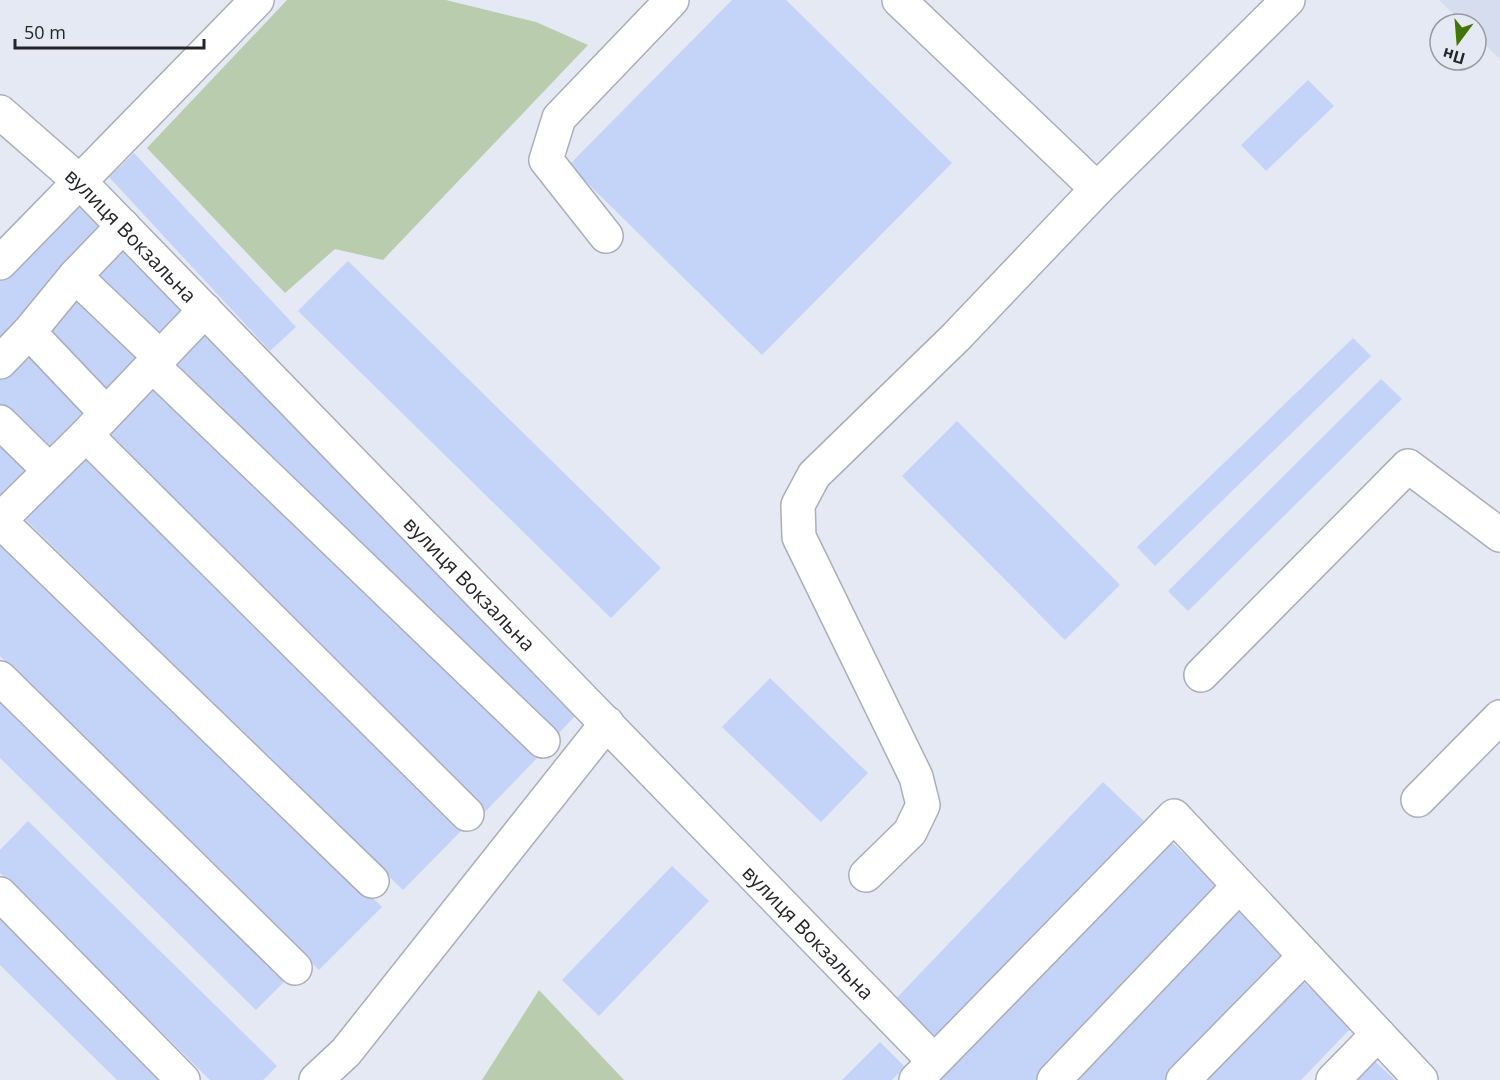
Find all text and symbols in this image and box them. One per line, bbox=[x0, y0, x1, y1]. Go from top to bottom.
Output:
scale bar bbox=[15, 12, 204, 50]
north arrow bbox=[1428, 12, 1488, 72]
text: 50 m bbox=[24, 20, 66, 44]
text: Пн bbox=[1440, 43, 1468, 70]
street label: вулиця Вокзальна bbox=[60, 162, 203, 308]
street label: вулиця Вокзальна bbox=[398, 510, 542, 657]
street label: вулиця Вокзальна bbox=[737, 859, 880, 1005]

